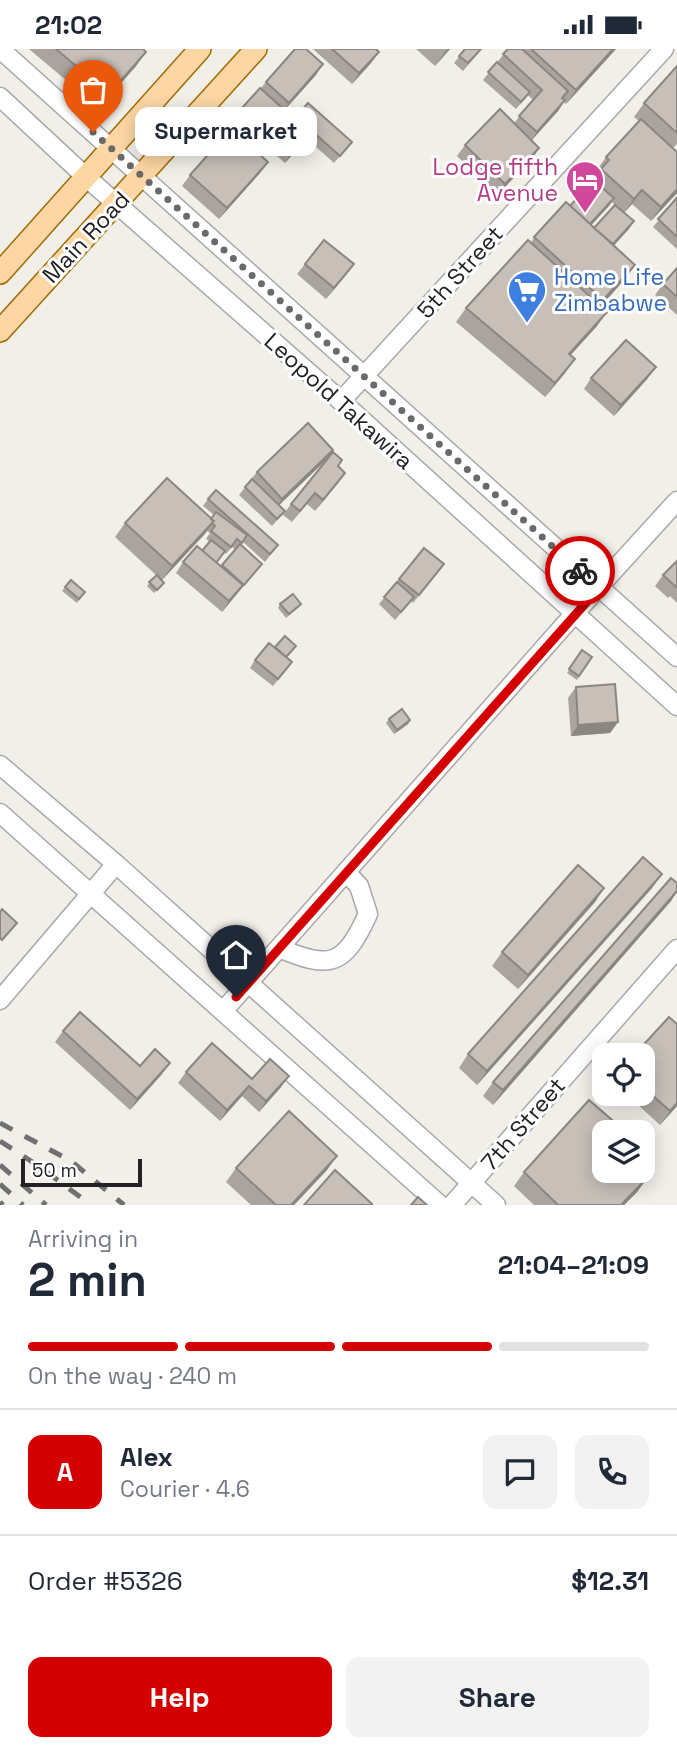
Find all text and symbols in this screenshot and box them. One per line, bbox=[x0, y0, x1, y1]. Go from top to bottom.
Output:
text: 21:02 bbox=[35, 8, 102, 42]
pin bbox=[63, 60, 123, 132]
icon: bag bbox=[74, 71, 112, 109]
callout: Supermarket bbox=[135, 107, 317, 157]
text: Supermarket bbox=[155, 116, 297, 146]
place label: Lodge fifth Avenue bbox=[433, 152, 558, 208]
hotel icon: Lodge fifth Avenue bbox=[564, 159, 606, 214]
street label: Main Road bbox=[36, 185, 136, 289]
street label: 5th Street bbox=[410, 219, 510, 325]
place label: Home Life Zimbabwe bbox=[554, 262, 667, 318]
supermarket icon: Home Life Zimbabwe bbox=[506, 269, 548, 324]
street label: Leopold Takawira bbox=[258, 326, 420, 476]
courier bbox=[545, 536, 615, 606]
icon: bike bbox=[561, 552, 599, 590]
pin bbox=[206, 925, 266, 997]
icon: home bbox=[217, 936, 255, 974]
map controls bbox=[592, 1043, 655, 1183]
button: locate bbox=[592, 1043, 655, 1106]
street label: 7th Street bbox=[474, 1071, 572, 1177]
button: layers bbox=[592, 1120, 655, 1183]
scale bar bbox=[21, 1156, 142, 1188]
text: 50 m bbox=[32, 1158, 77, 1183]
text: Arriving in bbox=[28, 1224, 138, 1254]
text: 21:04–21:09 bbox=[498, 1248, 649, 1282]
text: 2 min bbox=[28, 1251, 147, 1309]
text: On the way · 240 m bbox=[28, 1361, 237, 1391]
button: chat bbox=[483, 1435, 557, 1509]
button: phone bbox=[575, 1435, 649, 1509]
text: Alex bbox=[120, 1440, 173, 1474]
text: A bbox=[57, 1455, 73, 1489]
text: Courier · 4.6 bbox=[120, 1474, 250, 1504]
text: Order #5326 bbox=[28, 1564, 183, 1598]
text: $12.31 bbox=[571, 1564, 649, 1598]
button: Help bbox=[28, 1657, 332, 1737]
button: Share bbox=[346, 1657, 649, 1737]

